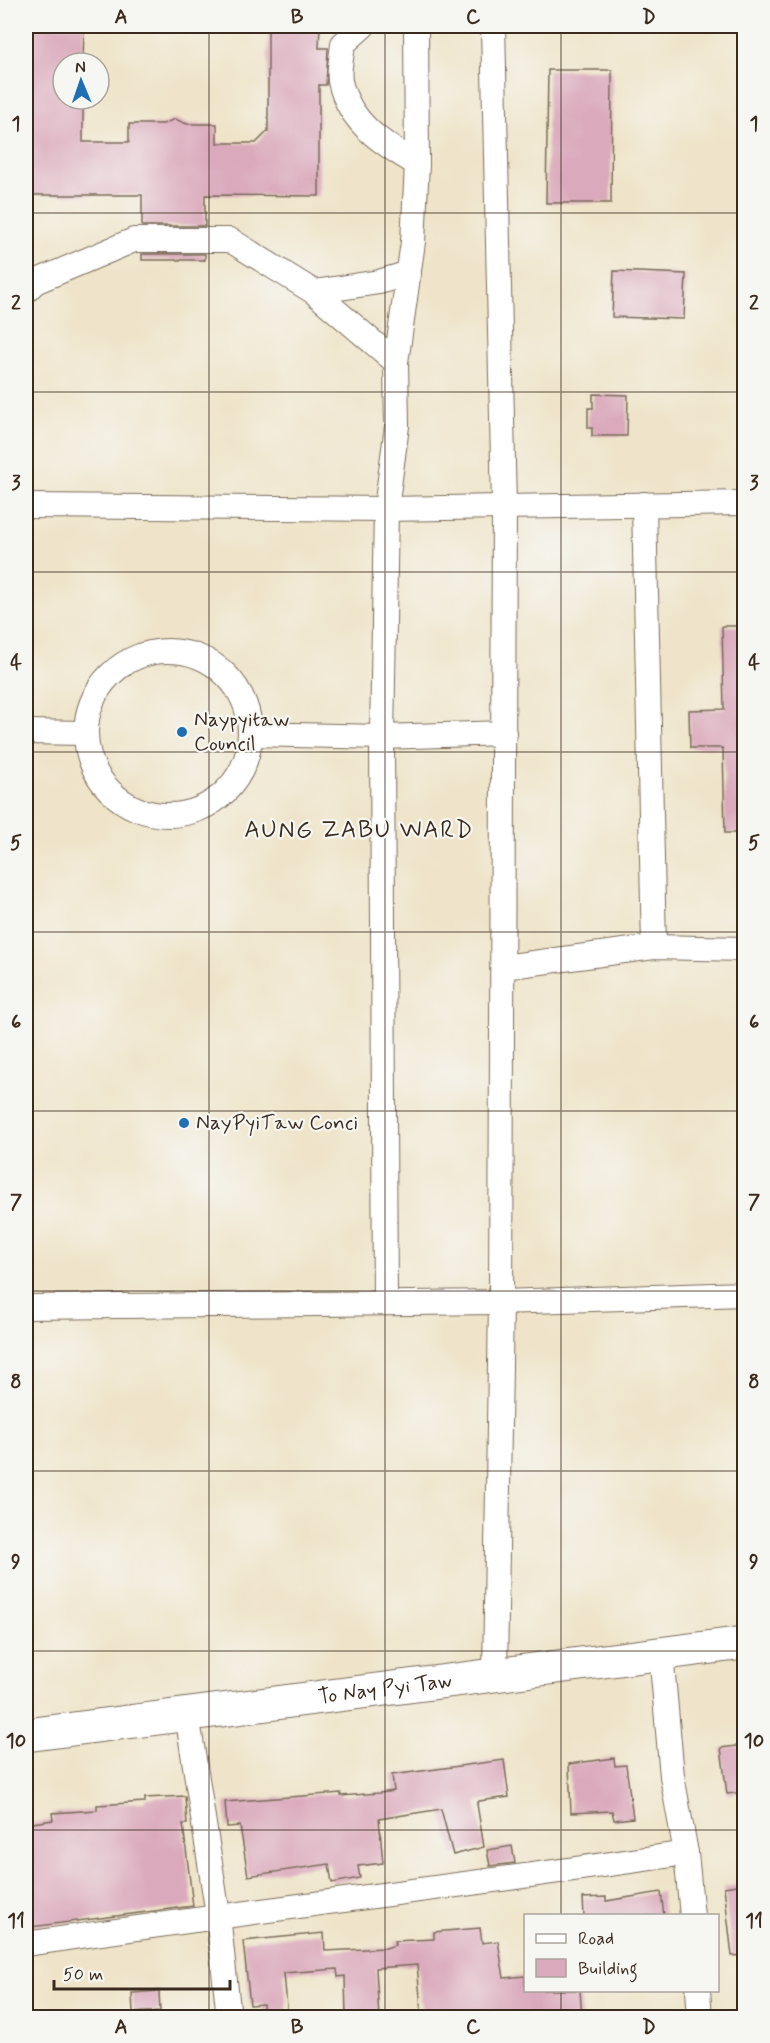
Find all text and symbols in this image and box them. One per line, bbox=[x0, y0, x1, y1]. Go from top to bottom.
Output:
text: A bbox=[114, 4, 128, 31]
text: B bbox=[291, 4, 304, 31]
text: C bbox=[466, 4, 481, 31]
text: D bbox=[642, 4, 656, 31]
north arrow bbox=[51, 51, 111, 111]
text: N bbox=[75, 57, 86, 78]
text: 1 bbox=[12, 111, 20, 138]
text: 1 bbox=[750, 111, 758, 138]
text: 2 bbox=[11, 290, 21, 317]
text: 2 bbox=[749, 290, 759, 317]
text: 3 bbox=[11, 470, 21, 497]
text: 3 bbox=[749, 470, 759, 497]
text: 4 bbox=[10, 650, 22, 677]
text: 4 bbox=[748, 650, 760, 677]
place label: Naypyitaw Council bbox=[194, 706, 289, 758]
marker: Naypyitaw Council bbox=[175, 725, 189, 739]
district label: AUNG ZABU WARD bbox=[244, 815, 474, 846]
text: 5 bbox=[10, 830, 22, 857]
text: 5 bbox=[748, 830, 760, 857]
text: 6 bbox=[11, 1009, 21, 1036]
text: 6 bbox=[749, 1009, 759, 1036]
place label: NayPyiTaw Conci bbox=[196, 1109, 358, 1137]
marker: NayPyiTaw Conci bbox=[177, 1116, 191, 1130]
text: 7 bbox=[10, 1189, 22, 1216]
text: 7 bbox=[748, 1189, 760, 1216]
text: 8 bbox=[10, 1369, 22, 1396]
text: 8 bbox=[748, 1369, 760, 1396]
text: 9 bbox=[11, 1549, 21, 1576]
text: 9 bbox=[749, 1549, 759, 1576]
street label: To Nay Pyi Taw bbox=[317, 1667, 454, 1711]
text: 10 bbox=[6, 1728, 26, 1755]
text: 10 bbox=[744, 1728, 764, 1755]
text: 11 bbox=[7, 1908, 25, 1935]
text: 11 bbox=[745, 1908, 763, 1935]
legend bbox=[524, 1914, 719, 1992]
text: Road bbox=[578, 1927, 614, 1951]
scale bar bbox=[54, 1953, 230, 1991]
text: Building bbox=[578, 1957, 638, 1983]
text: 50 m bbox=[63, 1963, 103, 1987]
text: A bbox=[114, 2014, 128, 2041]
text: B bbox=[291, 2014, 304, 2041]
text: C bbox=[466, 2014, 481, 2041]
text: D bbox=[642, 2014, 656, 2041]

